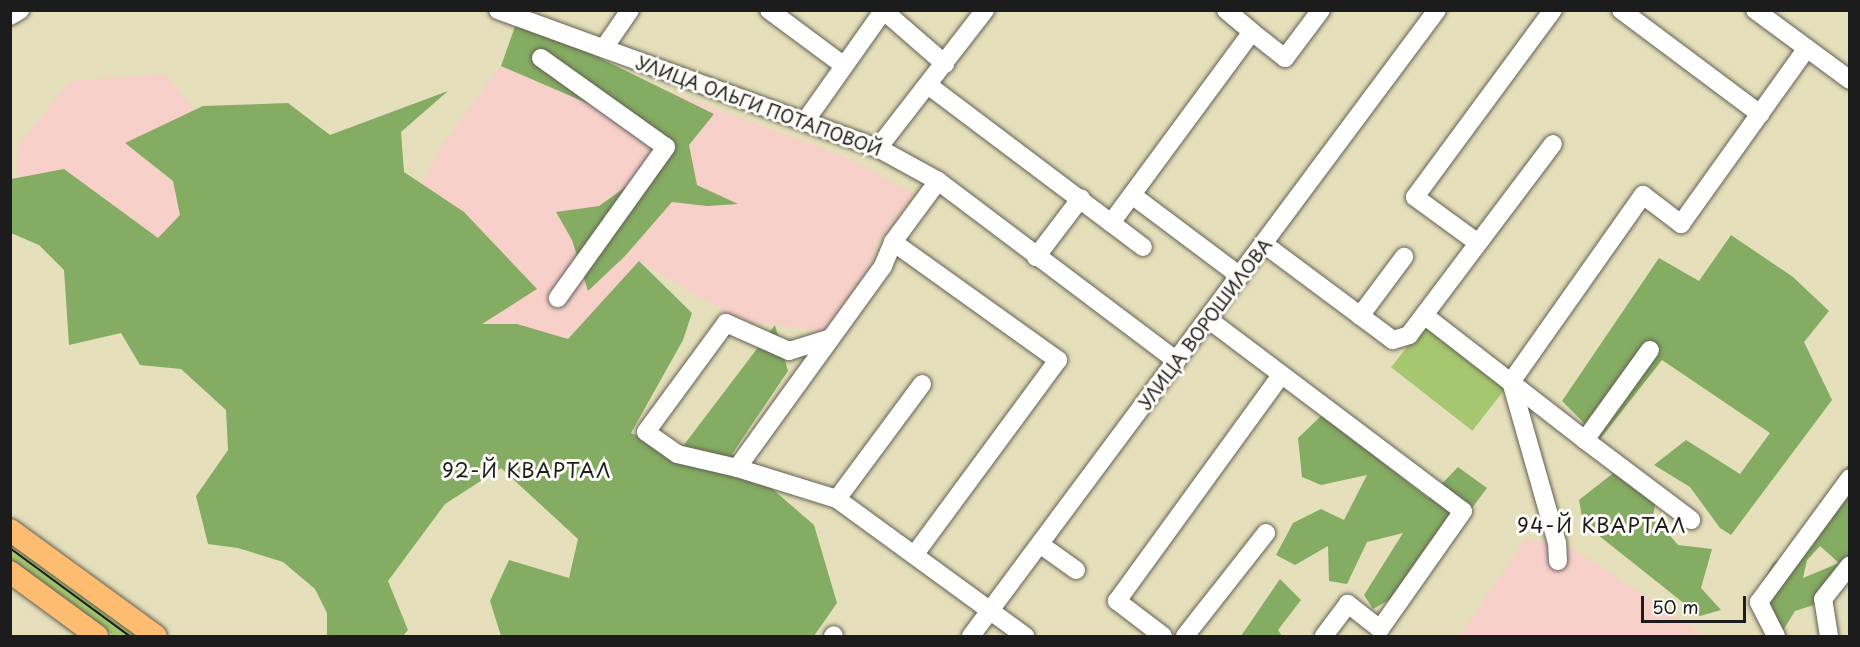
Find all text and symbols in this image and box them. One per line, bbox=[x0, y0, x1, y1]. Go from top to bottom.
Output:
street label: УЛИЦА ОЛЬГИ ПОТАПОВОЙ bbox=[632, 51, 886, 161]
street label: УЛИЦА ВОРОШИЛОВА bbox=[1133, 234, 1277, 414]
district label: 92-Й КВАРТАЛ bbox=[441, 458, 613, 482]
district label: 94-Й КВАРТАЛ bbox=[1517, 513, 1687, 537]
scale bar bbox=[1644, 584, 1749, 622]
text: 50 m bbox=[1652, 593, 1699, 620]

